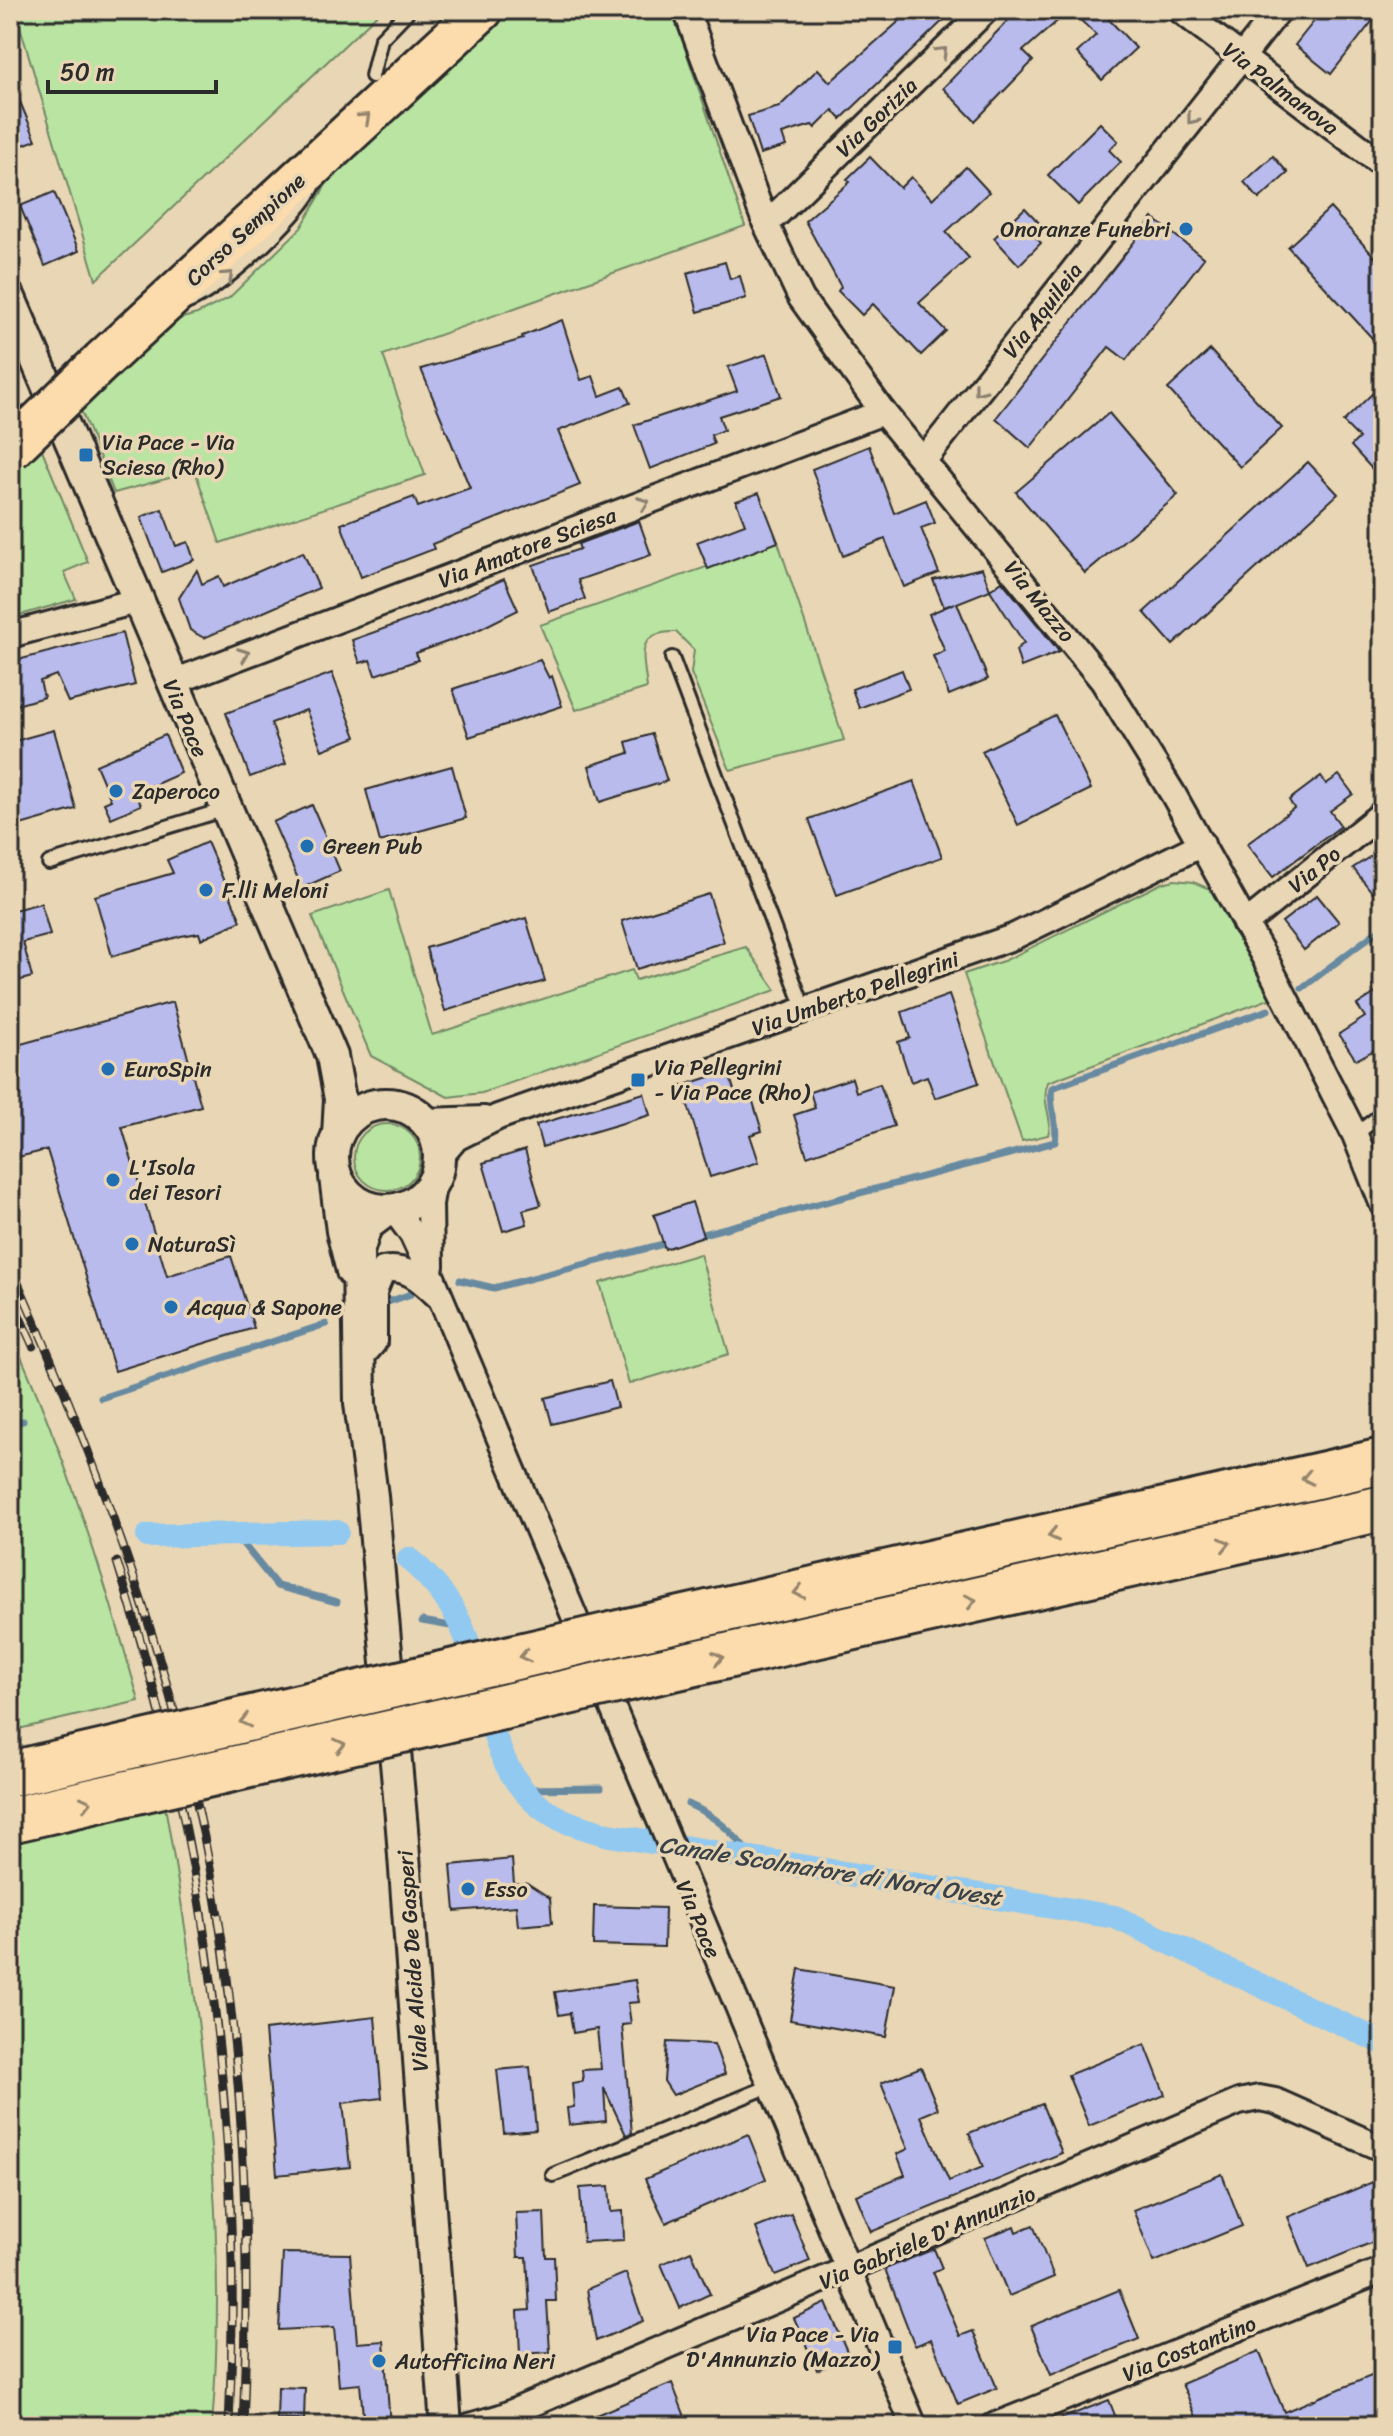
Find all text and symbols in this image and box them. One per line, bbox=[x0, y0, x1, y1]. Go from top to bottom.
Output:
street label: Via Palmanova bbox=[1214, 31, 1348, 146]
scale bar bbox=[48, 44, 216, 94]
one-way arrow bbox=[933, 47, 947, 62]
text: 50 m bbox=[60, 51, 115, 93]
street label: Via Gorizia bbox=[826, 67, 927, 167]
one-way arrow bbox=[1188, 110, 1202, 125]
one-way arrow bbox=[355, 114, 370, 128]
street label: Corso Sempione bbox=[176, 162, 315, 296]
place label: Onoranze Funebri bbox=[1000, 210, 1171, 249]
marker: Onoranze Funebri bbox=[1177, 220, 1195, 238]
street label: Via Aquileia bbox=[992, 254, 1093, 367]
one-way arrow bbox=[219, 271, 233, 285]
one-way arrow bbox=[975, 381, 989, 396]
place label: Via Pace - Via Sciesa (Rho) bbox=[102, 423, 235, 487]
marker: Via Pace - Via Sciesa (Rho) bbox=[77, 446, 95, 464]
street label: Via Amatore Sciesa bbox=[432, 495, 623, 599]
one-way arrow bbox=[636, 496, 650, 513]
street label: Via Mazzo bbox=[994, 551, 1086, 652]
one-way arrow bbox=[236, 647, 250, 664]
street label: Via Pace bbox=[152, 673, 220, 764]
place label: Zaperoco bbox=[132, 772, 220, 811]
marker: Zaperoco bbox=[107, 782, 125, 800]
place label: Green Pub bbox=[323, 827, 423, 866]
street label: Via Po bbox=[1279, 835, 1350, 903]
marker: Green Pub bbox=[298, 837, 316, 855]
place label: F.lli Meloni bbox=[222, 871, 329, 910]
marker: F.lli Meloni bbox=[197, 881, 215, 899]
street label: Via Umberto Pellegrini bbox=[746, 939, 965, 1047]
place label: Via Pellegrini - Via Pace (Rho) bbox=[654, 1048, 810, 1112]
place label: EuroSpin bbox=[124, 1050, 212, 1089]
marker: EuroSpin bbox=[99, 1060, 117, 1078]
marker: Via Pellegrini - Via Pace (Rho) bbox=[629, 1071, 647, 1089]
place label: L'Isola dei Tesori bbox=[129, 1148, 222, 1212]
marker: L'Isola dei Tesori bbox=[104, 1171, 122, 1189]
place label: NaturaSì bbox=[148, 1225, 236, 1264]
marker: NaturaSì bbox=[123, 1235, 141, 1253]
place label: Acqua & Sapone bbox=[186, 1288, 342, 1327]
marker: Acqua & Sapone bbox=[162, 1298, 180, 1316]
one-way arrow bbox=[1301, 1469, 1314, 1486]
one-way arrow bbox=[1047, 1526, 1060, 1543]
one-way arrow bbox=[1218, 1536, 1232, 1553]
one-way arrow bbox=[793, 1583, 807, 1600]
one-way arrow bbox=[964, 1593, 978, 1610]
one-way arrow bbox=[519, 1647, 533, 1664]
one-way arrow bbox=[710, 1650, 724, 1667]
one-way arrow bbox=[238, 1712, 252, 1729]
one-way arrow bbox=[332, 1737, 346, 1754]
one-way arrow bbox=[79, 1795, 92, 1812]
water label: Canale Scolmatore di Nord Ovest bbox=[656, 1823, 1006, 1919]
street label: Viale Alcide De Gasperi bbox=[385, 1848, 440, 2073]
place label: Esso bbox=[484, 1870, 528, 1909]
street label: Via Pace bbox=[665, 1874, 733, 1965]
marker: Esso bbox=[459, 1880, 477, 1898]
street label: Via Gabriele D'Annunzio bbox=[813, 2174, 1042, 2301]
street label: Via Costantino bbox=[1116, 2304, 1262, 2393]
place label: Via Pace - Via D'Annunzio (Mazzo) bbox=[686, 2315, 880, 2379]
marker: Via Pace - Via D'Annunzio (Mazzo) bbox=[886, 2338, 904, 2356]
place label: Autofficina Neri bbox=[394, 2342, 556, 2381]
marker: Autofficina Neri bbox=[370, 2352, 388, 2370]

